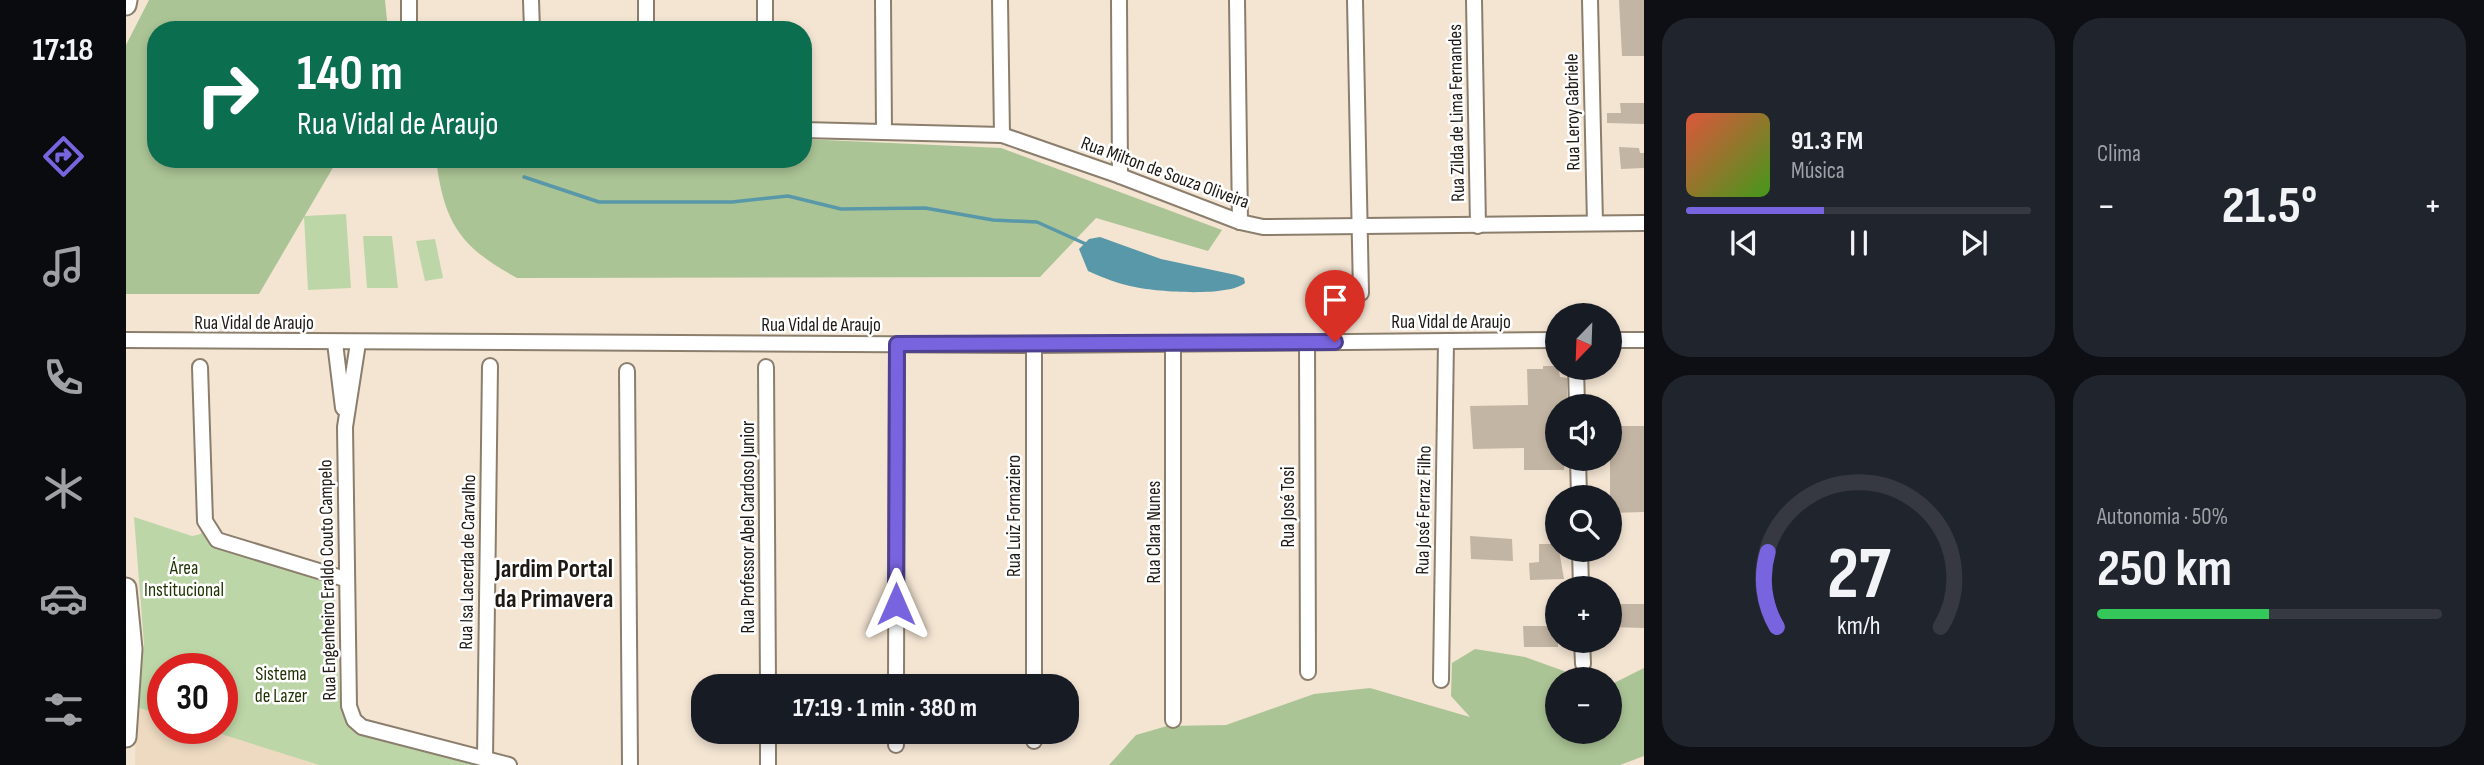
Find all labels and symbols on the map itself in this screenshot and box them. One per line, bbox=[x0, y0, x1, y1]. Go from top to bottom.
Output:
street label: Rua Zilda de Lima Fernandes bbox=[1444, 24, 1470, 202]
street label: Rua Leroy Gabriele bbox=[1560, 53, 1586, 171]
street label: Rua Milton de Souza Oliveira bbox=[1078, 132, 1252, 214]
pin bbox=[1305, 270, 1365, 342]
north arrow bbox=[1545, 303, 1622, 380]
street label: Rua Vidal de Araujo bbox=[1391, 311, 1511, 334]
street label: Rua Vidal de Araujo bbox=[194, 312, 314, 335]
street label: Rua Vidal de Araujo bbox=[761, 314, 881, 337]
street label: Rua Professor Abel Cardoso Junior bbox=[737, 420, 760, 633]
street label: Rua José Ferraz Filho bbox=[1411, 445, 1437, 575]
street label: Rua Luiz Fornaziero bbox=[1003, 455, 1026, 577]
street label: Rua Engenheiro Eraldo Couto Campelo bbox=[314, 459, 342, 701]
street label: Rua José Tosi bbox=[1277, 466, 1300, 548]
street label: Rua Isa Lacerda de Carvalho bbox=[455, 474, 481, 650]
street label: Rua Clara Nunes bbox=[1143, 480, 1166, 583]
district label: Jardim Portal da Primavera bbox=[494, 554, 613, 615]
park label: Área Institucional bbox=[144, 557, 224, 602]
position arrow bbox=[859, 567, 933, 641]
speed limit sign: 30 bbox=[147, 653, 238, 744]
park label: Sistema de Lazer bbox=[255, 663, 308, 708]

